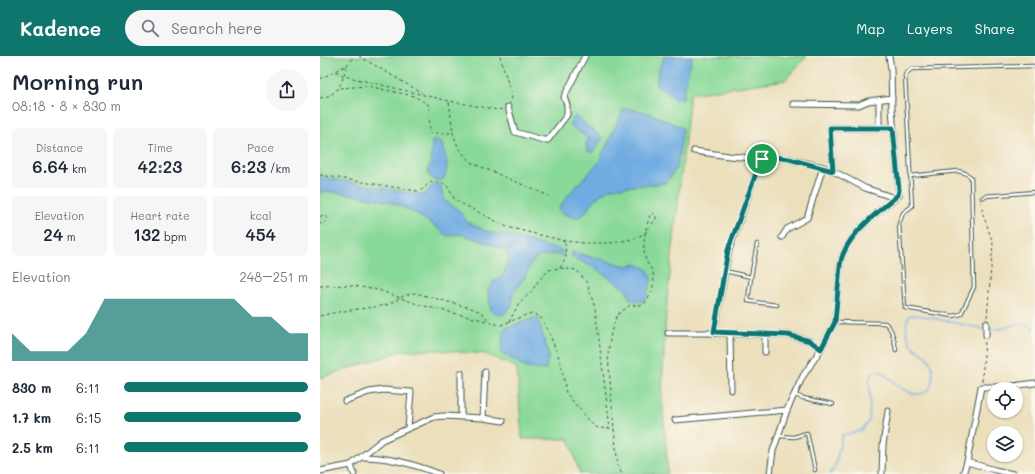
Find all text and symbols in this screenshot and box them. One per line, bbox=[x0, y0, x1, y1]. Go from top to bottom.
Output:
search box bbox=[125, 10, 405, 46]
text: Kadence bbox=[20, 16, 101, 41]
icon: search bbox=[139, 17, 161, 39]
text: Search here bbox=[171, 18, 262, 38]
text: Map bbox=[856, 19, 885, 38]
text: Layers bbox=[907, 19, 953, 38]
text: Share bbox=[975, 19, 1015, 38]
text: Morning run bbox=[12, 67, 143, 96]
button: share bbox=[266, 69, 308, 111]
text: 08:18 · 8 × 830 m bbox=[12, 97, 121, 114]
text: Distance bbox=[36, 140, 83, 155]
text: Time bbox=[147, 140, 173, 155]
text: Pace bbox=[247, 140, 274, 155]
pin bbox=[745, 142, 779, 176]
icon: arrive bbox=[751, 148, 773, 170]
text: 6.64 bbox=[32, 155, 68, 177]
text: 42:23 bbox=[138, 155, 182, 177]
text: 6:23 bbox=[231, 155, 266, 177]
text: km bbox=[68, 161, 87, 176]
text: /km bbox=[266, 161, 290, 176]
text: Elevation bbox=[35, 208, 84, 223]
text: Heart rate bbox=[130, 208, 190, 223]
text: kcal bbox=[250, 208, 272, 223]
text: 24 bbox=[43, 223, 63, 245]
text: 132 bbox=[133, 223, 161, 245]
text: 454 bbox=[245, 223, 276, 245]
text: m bbox=[63, 229, 75, 244]
text: bpm bbox=[161, 229, 187, 244]
text: Elevation bbox=[12, 268, 70, 285]
text: 248–251 m bbox=[239, 268, 308, 285]
text: 830 m bbox=[12, 379, 51, 396]
text: 6:11 bbox=[76, 379, 100, 396]
map controls bbox=[987, 382, 1023, 462]
button: locate bbox=[987, 382, 1023, 418]
text: 1.7 km bbox=[12, 409, 51, 426]
text: 6:15 bbox=[76, 409, 101, 426]
button: layers bbox=[987, 426, 1023, 462]
text: 2.5 km bbox=[12, 439, 53, 456]
text: 6:11 bbox=[76, 439, 100, 456]

